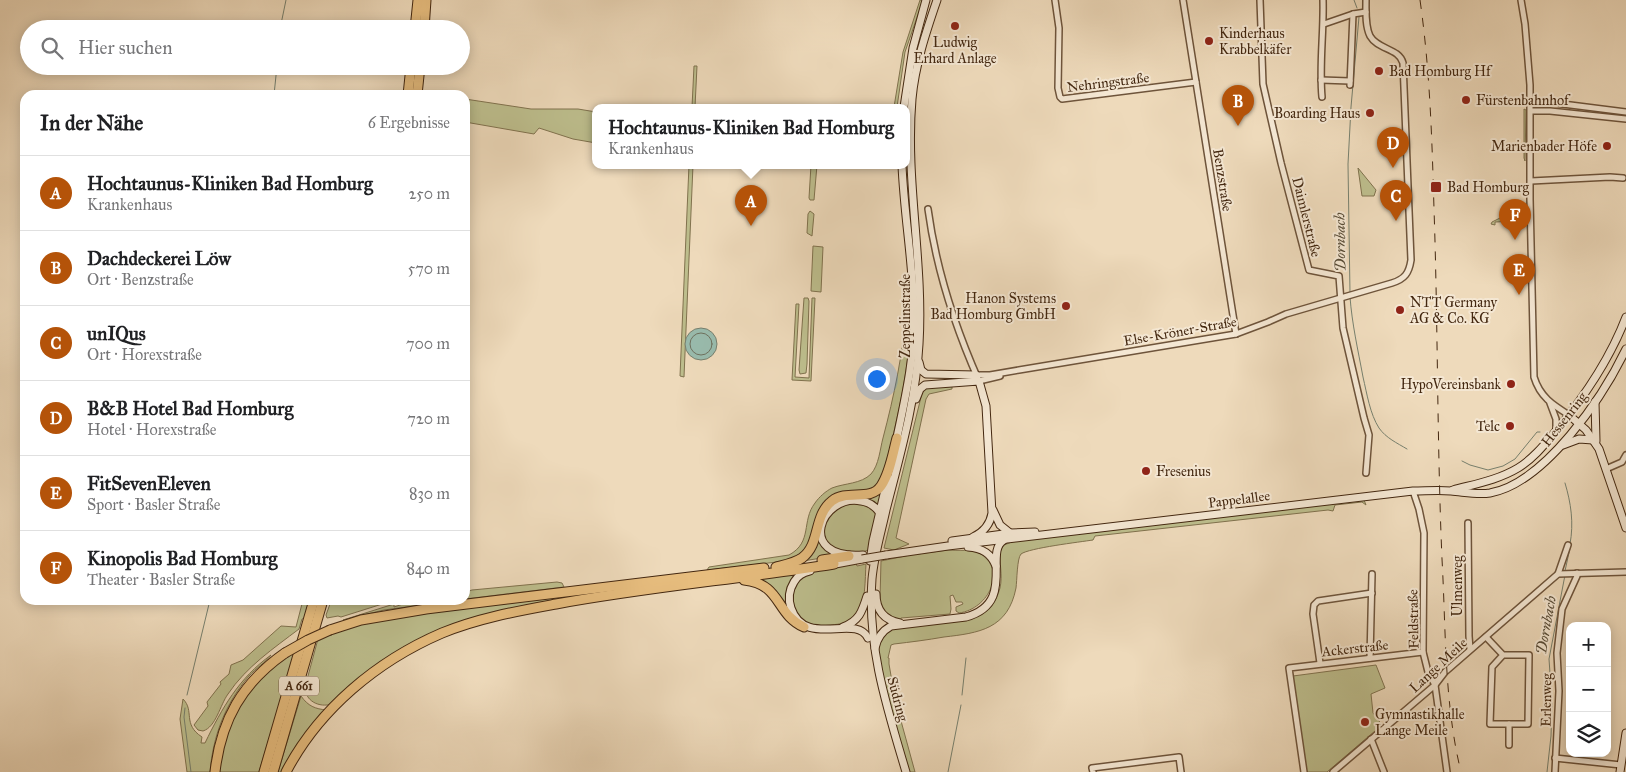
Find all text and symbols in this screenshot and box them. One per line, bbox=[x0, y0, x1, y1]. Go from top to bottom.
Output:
search box bbox=[20, 20, 470, 75]
marker: Ludwig Erhard Anlage bbox=[949, 20, 961, 32]
place label: Kinderhaus Krabbelkäfer bbox=[1219, 25, 1292, 58]
icon: search bbox=[38, 34, 66, 62]
place label: Ludwig Erhard Anlage bbox=[913, 34, 997, 67]
marker: Kinderhaus Krabbelkäfer bbox=[1203, 35, 1215, 47]
text: Hier suchen bbox=[78, 36, 172, 59]
place label: Bad Homburg Hf bbox=[1389, 63, 1493, 80]
marker: Bad Homburg Hf bbox=[1373, 65, 1385, 77]
street label: Nehringstraße bbox=[1066, 69, 1150, 96]
pin: B bbox=[1222, 85, 1254, 126]
place label: Fürstenbahnhof bbox=[1476, 92, 1571, 109]
marker: Fürstenbahnhof bbox=[1460, 94, 1472, 106]
popup bbox=[592, 104, 910, 169]
place label: Boarding Haus bbox=[1274, 105, 1360, 122]
marker: Boarding Haus bbox=[1364, 107, 1376, 119]
text: In der Nähe bbox=[40, 110, 143, 136]
text: 6 Ergebnisse bbox=[368, 113, 450, 132]
text: Hochtaunus-Kliniken Bad Homburg bbox=[608, 116, 894, 139]
pin: D bbox=[1377, 127, 1409, 168]
place label: Marienbader Höfe bbox=[1491, 138, 1597, 155]
text: Krankenhaus bbox=[608, 139, 693, 158]
marker: Marienbader Höfe bbox=[1601, 140, 1613, 152]
street label: Benzstraße bbox=[1209, 147, 1236, 213]
text: Hochtaunus-Kliniken Bad Homburg bbox=[87, 172, 373, 195]
street label: Daimlerstraße bbox=[1288, 175, 1325, 259]
place label: Bad Homburg bbox=[1447, 179, 1529, 196]
pin: C bbox=[1380, 180, 1412, 221]
marker: Bad Homburg bbox=[1429, 180, 1443, 194]
text: A bbox=[51, 184, 61, 203]
text: 250 m bbox=[409, 184, 450, 203]
pin: A bbox=[735, 185, 767, 226]
text: Krankenhaus bbox=[87, 195, 172, 214]
pin: F bbox=[1499, 199, 1531, 240]
water label: Dornbach bbox=[1330, 212, 1350, 272]
text: Dachdeckerei Löw bbox=[87, 247, 231, 270]
pin: E bbox=[1503, 254, 1535, 295]
text: B bbox=[51, 259, 61, 278]
text: 570 m bbox=[408, 259, 450, 278]
text: Ort · Benzstraße bbox=[87, 270, 194, 289]
street label: Zeppelinstraße bbox=[897, 274, 914, 358]
place label: Hanon Systems Bad Homburg GmbH bbox=[930, 290, 1056, 323]
place label: NTT Germany AG & Co. KG bbox=[1409, 294, 1498, 327]
marker: Hanon Systems Bad Homburg GmbH bbox=[1060, 300, 1072, 312]
marker: NTT Germany AG & Co. KG bbox=[1394, 304, 1406, 316]
street label: Else-Kröner-Straße bbox=[1122, 313, 1238, 350]
text: unIQus bbox=[87, 322, 146, 345]
text: C bbox=[51, 334, 61, 353]
text: 700 m bbox=[406, 334, 450, 353]
text: Ort · Horexstraße bbox=[87, 345, 202, 364]
your location bbox=[864, 366, 890, 392]
place label: HypoVereinsbank bbox=[1400, 376, 1501, 393]
marker: HypoVereinsbank bbox=[1505, 378, 1517, 390]
street label: Hessenring bbox=[1538, 388, 1591, 450]
text: B&B Hotel Bad Homburg bbox=[87, 397, 293, 420]
text: D bbox=[50, 409, 62, 428]
text: 720 m bbox=[407, 409, 450, 428]
place label: Telc bbox=[1476, 418, 1500, 435]
text: Hotel · Horexstraße bbox=[87, 420, 216, 439]
marker: Telc bbox=[1504, 420, 1516, 432]
place label: Fresenius bbox=[1156, 463, 1211, 480]
marker: Fresenius bbox=[1140, 465, 1152, 477]
text: FitSevenEleven bbox=[87, 472, 211, 495]
text: E bbox=[50, 484, 62, 503]
text: 830 m bbox=[409, 484, 450, 503]
street label: Pappelallee bbox=[1207, 487, 1271, 512]
text: Sport · Basler Straße bbox=[87, 495, 221, 514]
text: Kinopolis Bad Homburg bbox=[87, 547, 277, 570]
street label: Ulmenweg bbox=[1449, 555, 1466, 617]
text: F bbox=[51, 559, 61, 578]
text: 840 m bbox=[406, 559, 450, 578]
text: Theater · Basler Straße bbox=[87, 570, 235, 589]
street label: Feldstraße bbox=[1404, 589, 1423, 649]
water label: Dornbach bbox=[1532, 594, 1560, 656]
map controls bbox=[1566, 622, 1611, 757]
button: + bbox=[1566, 622, 1611, 667]
street label: Lange Meile bbox=[1406, 634, 1471, 696]
street label: Ackerstraße bbox=[1320, 637, 1389, 661]
button: − bbox=[1566, 667, 1611, 712]
street label: Erlenweg bbox=[1538, 673, 1555, 727]
street label: Südring bbox=[883, 675, 912, 724]
road number: A 661 bbox=[279, 676, 319, 696]
place label: Gymnastikhalle Lange Meile bbox=[1375, 706, 1465, 739]
button: layers bbox=[1566, 712, 1611, 757]
marker: Gymnastikhalle Lange Meile bbox=[1359, 716, 1371, 728]

